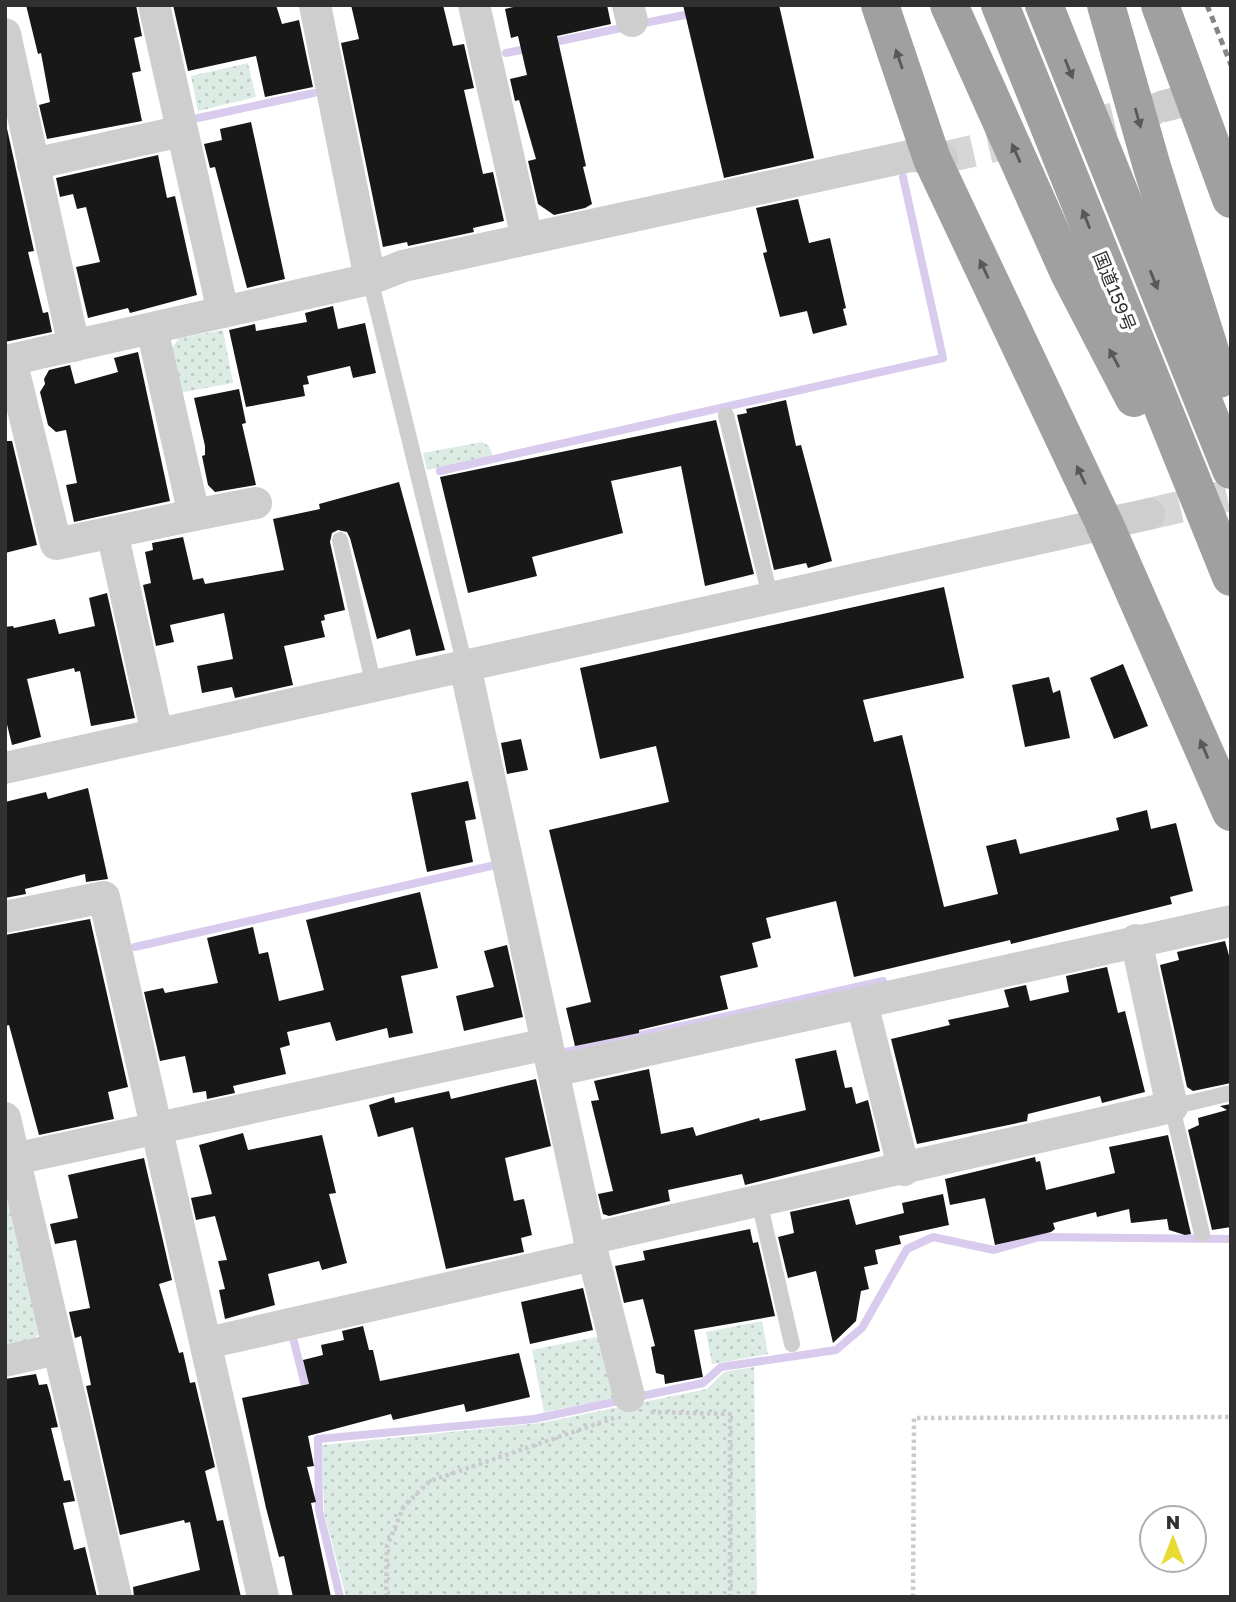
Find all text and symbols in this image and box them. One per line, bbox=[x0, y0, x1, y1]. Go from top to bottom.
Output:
one-way arrow bbox=[893, 48, 903, 69]
one-way arrow bbox=[1064, 58, 1075, 79]
one-way arrow bbox=[1134, 108, 1144, 129]
one-way arrow bbox=[1010, 142, 1021, 163]
one-way arrow bbox=[1080, 208, 1091, 229]
street label: 国道159号 bbox=[1089, 248, 1141, 334]
one-way arrow bbox=[979, 259, 990, 279]
one-way arrow bbox=[1149, 269, 1160, 290]
one-way arrow bbox=[1108, 348, 1119, 368]
one-way arrow bbox=[1075, 465, 1087, 485]
one-way arrow bbox=[1198, 739, 1209, 760]
north arrow bbox=[1138, 1504, 1208, 1574]
text: N bbox=[1166, 1510, 1180, 1533]

